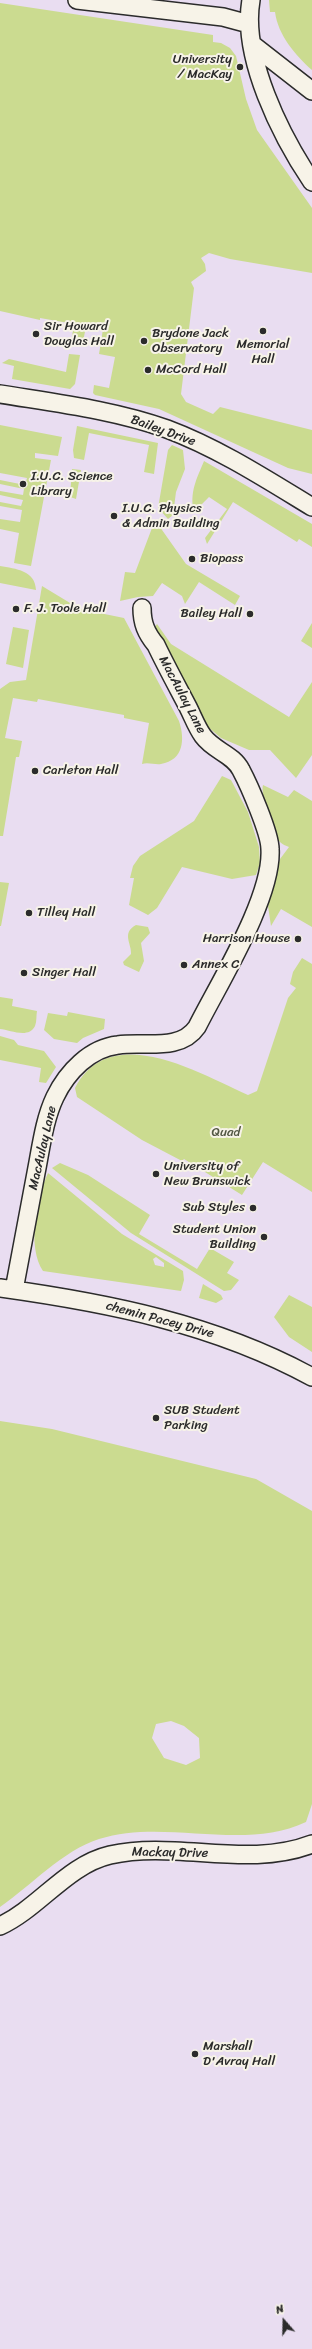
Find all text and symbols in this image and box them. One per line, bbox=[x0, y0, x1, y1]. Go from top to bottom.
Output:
place label: University / MacKay bbox=[173, 52, 232, 83]
marker: University / MacKay bbox=[235, 62, 245, 72]
place label: Sir Howard Douglas Hall bbox=[44, 319, 114, 350]
place label: Brydone Jack Observatory bbox=[152, 326, 229, 357]
marker: Memorial Hall bbox=[258, 326, 268, 336]
marker: Sir Howard Douglas Hall bbox=[31, 329, 41, 339]
marker: Brydone Jack Observatory bbox=[139, 336, 149, 346]
place label: Memorial Hall bbox=[236, 337, 290, 368]
place label: McCord Hall bbox=[156, 362, 227, 378]
marker: McCord Hall bbox=[143, 365, 153, 375]
street label: Bailey Drive bbox=[128, 412, 198, 450]
place label: I.U.C. Science Library bbox=[31, 469, 113, 500]
marker: I.U.C. Science Library bbox=[18, 479, 28, 489]
place label: I.U.C. Physics & Admin Building bbox=[122, 501, 220, 532]
marker: I.U.C. Physics & Admin Building bbox=[109, 511, 119, 521]
place label: Biopass bbox=[200, 551, 243, 567]
marker: Biopass bbox=[187, 554, 197, 564]
place label: F. J. Toole Hall bbox=[24, 601, 106, 617]
marker: F. J. Toole Hall bbox=[11, 604, 21, 614]
place label: Bailey Hall bbox=[180, 606, 242, 622]
marker: Bailey Hall bbox=[245, 609, 255, 619]
street label: MacAulay Lane bbox=[155, 654, 209, 736]
place label: Carleton Hall bbox=[43, 763, 119, 779]
marker: Carleton Hall bbox=[30, 766, 40, 776]
place label: Tilley Hall bbox=[37, 905, 95, 921]
marker: Tilley Hall bbox=[24, 908, 34, 918]
place label: Harrison House bbox=[203, 931, 290, 947]
marker: Harrison House bbox=[293, 934, 303, 944]
place label: Annex C bbox=[192, 957, 239, 973]
marker: Annex C bbox=[179, 960, 189, 970]
place label: Singer Hall bbox=[32, 965, 96, 981]
marker: Singer Hall bbox=[19, 968, 29, 978]
street label: MacAulay Lane bbox=[26, 1105, 60, 1191]
park label: Quad bbox=[212, 1125, 240, 1141]
place label: University of New Brunswick bbox=[164, 1159, 251, 1190]
marker: University of New Brunswick bbox=[151, 1169, 161, 1179]
place label: Sub Styles bbox=[182, 1200, 245, 1216]
marker: Sub Styles bbox=[248, 1203, 258, 1213]
place label: Student Union Building bbox=[173, 1222, 256, 1253]
marker: Student Union Building bbox=[259, 1232, 269, 1242]
street label: chemin Pacey Drive bbox=[104, 1298, 216, 1342]
place label: SUB Student Parking bbox=[164, 1403, 240, 1434]
marker: SUB Student Parking bbox=[151, 1413, 161, 1423]
street label: Mackay Drive bbox=[132, 1845, 208, 1861]
place label: Marshall D'Avray Hall bbox=[203, 2039, 275, 2070]
marker: Marshall D'Avray Hall bbox=[190, 2049, 200, 2059]
text: N bbox=[273, 2299, 287, 2319]
north arrow bbox=[264, 2301, 304, 2341]

